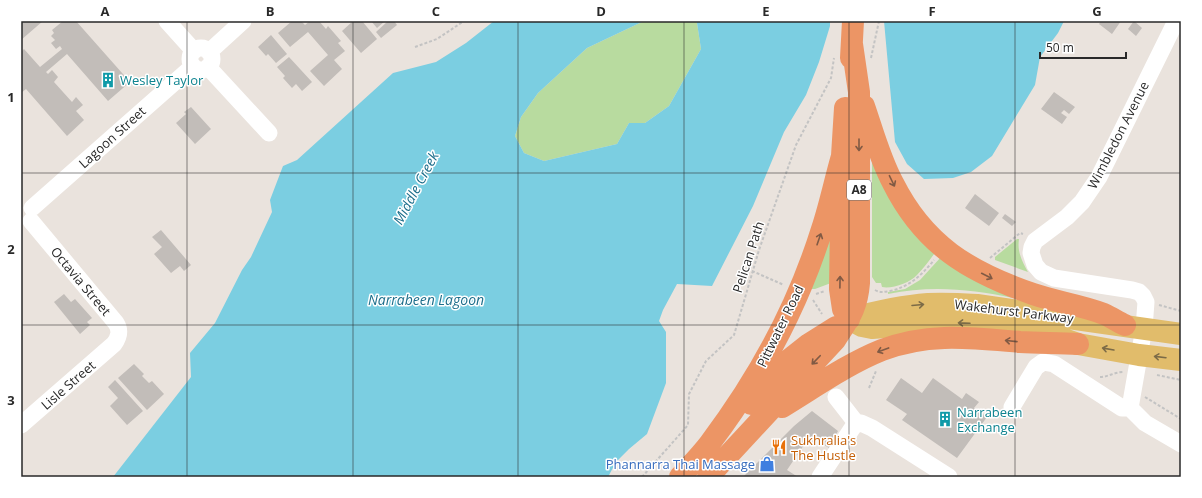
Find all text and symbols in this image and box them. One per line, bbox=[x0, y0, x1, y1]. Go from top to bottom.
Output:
text: A bbox=[101, 2, 110, 20]
text: B bbox=[266, 2, 275, 20]
text: C bbox=[432, 2, 440, 20]
text: D bbox=[596, 2, 606, 20]
text: E bbox=[762, 2, 770, 20]
text: F bbox=[928, 2, 936, 20]
text: G bbox=[1092, 2, 1102, 20]
scale bar bbox=[1040, 34, 1126, 60]
text: 50 m bbox=[1046, 39, 1074, 56]
building icon: Wesley Taylor bbox=[99, 71, 117, 89]
place label: Wesley Taylor bbox=[120, 71, 204, 89]
street label: Wimbledon Avenue bbox=[1083, 78, 1153, 192]
text: 1 bbox=[7, 88, 15, 106]
street label: Lagoon Street bbox=[75, 102, 150, 172]
one-way arrow bbox=[855, 138, 863, 151]
water label: Middle Creek bbox=[388, 147, 443, 228]
one-way arrow bbox=[889, 174, 896, 186]
road number: A8 bbox=[847, 180, 871, 200]
street label: Pelican Path bbox=[728, 219, 768, 295]
one-way arrow bbox=[815, 233, 823, 245]
text: 2 bbox=[7, 240, 15, 258]
street label: Octavia Street bbox=[47, 243, 115, 320]
one-way arrow bbox=[980, 272, 992, 280]
one-way arrow bbox=[837, 276, 844, 289]
street label: Pittwater Road bbox=[752, 282, 808, 370]
water label: Narrabeen Lagoon bbox=[368, 290, 484, 309]
street label: Wakehurst Parkway bbox=[953, 295, 1075, 327]
one-way arrow bbox=[911, 301, 924, 309]
one-way arrow bbox=[958, 319, 971, 326]
one-way arrow bbox=[1005, 337, 1018, 345]
one-way arrow bbox=[1102, 345, 1115, 353]
one-way arrow bbox=[877, 347, 889, 355]
one-way arrow bbox=[1154, 353, 1167, 361]
one-way arrow bbox=[811, 355, 821, 365]
street label: Lisle Street bbox=[37, 356, 99, 414]
text: 3 bbox=[7, 391, 15, 409]
place label: Narrabeen Exchange bbox=[957, 403, 1022, 436]
building icon: Narrabeen Exchange bbox=[936, 410, 954, 428]
place label: Sukhralia's The Hustle bbox=[791, 431, 856, 464]
restaurant icon: Sukhralia's The Hustle bbox=[770, 438, 788, 456]
place label: Phannarra Thai Massage bbox=[606, 455, 755, 473]
shop icon: Phannarra Thai Massage bbox=[758, 455, 776, 473]

